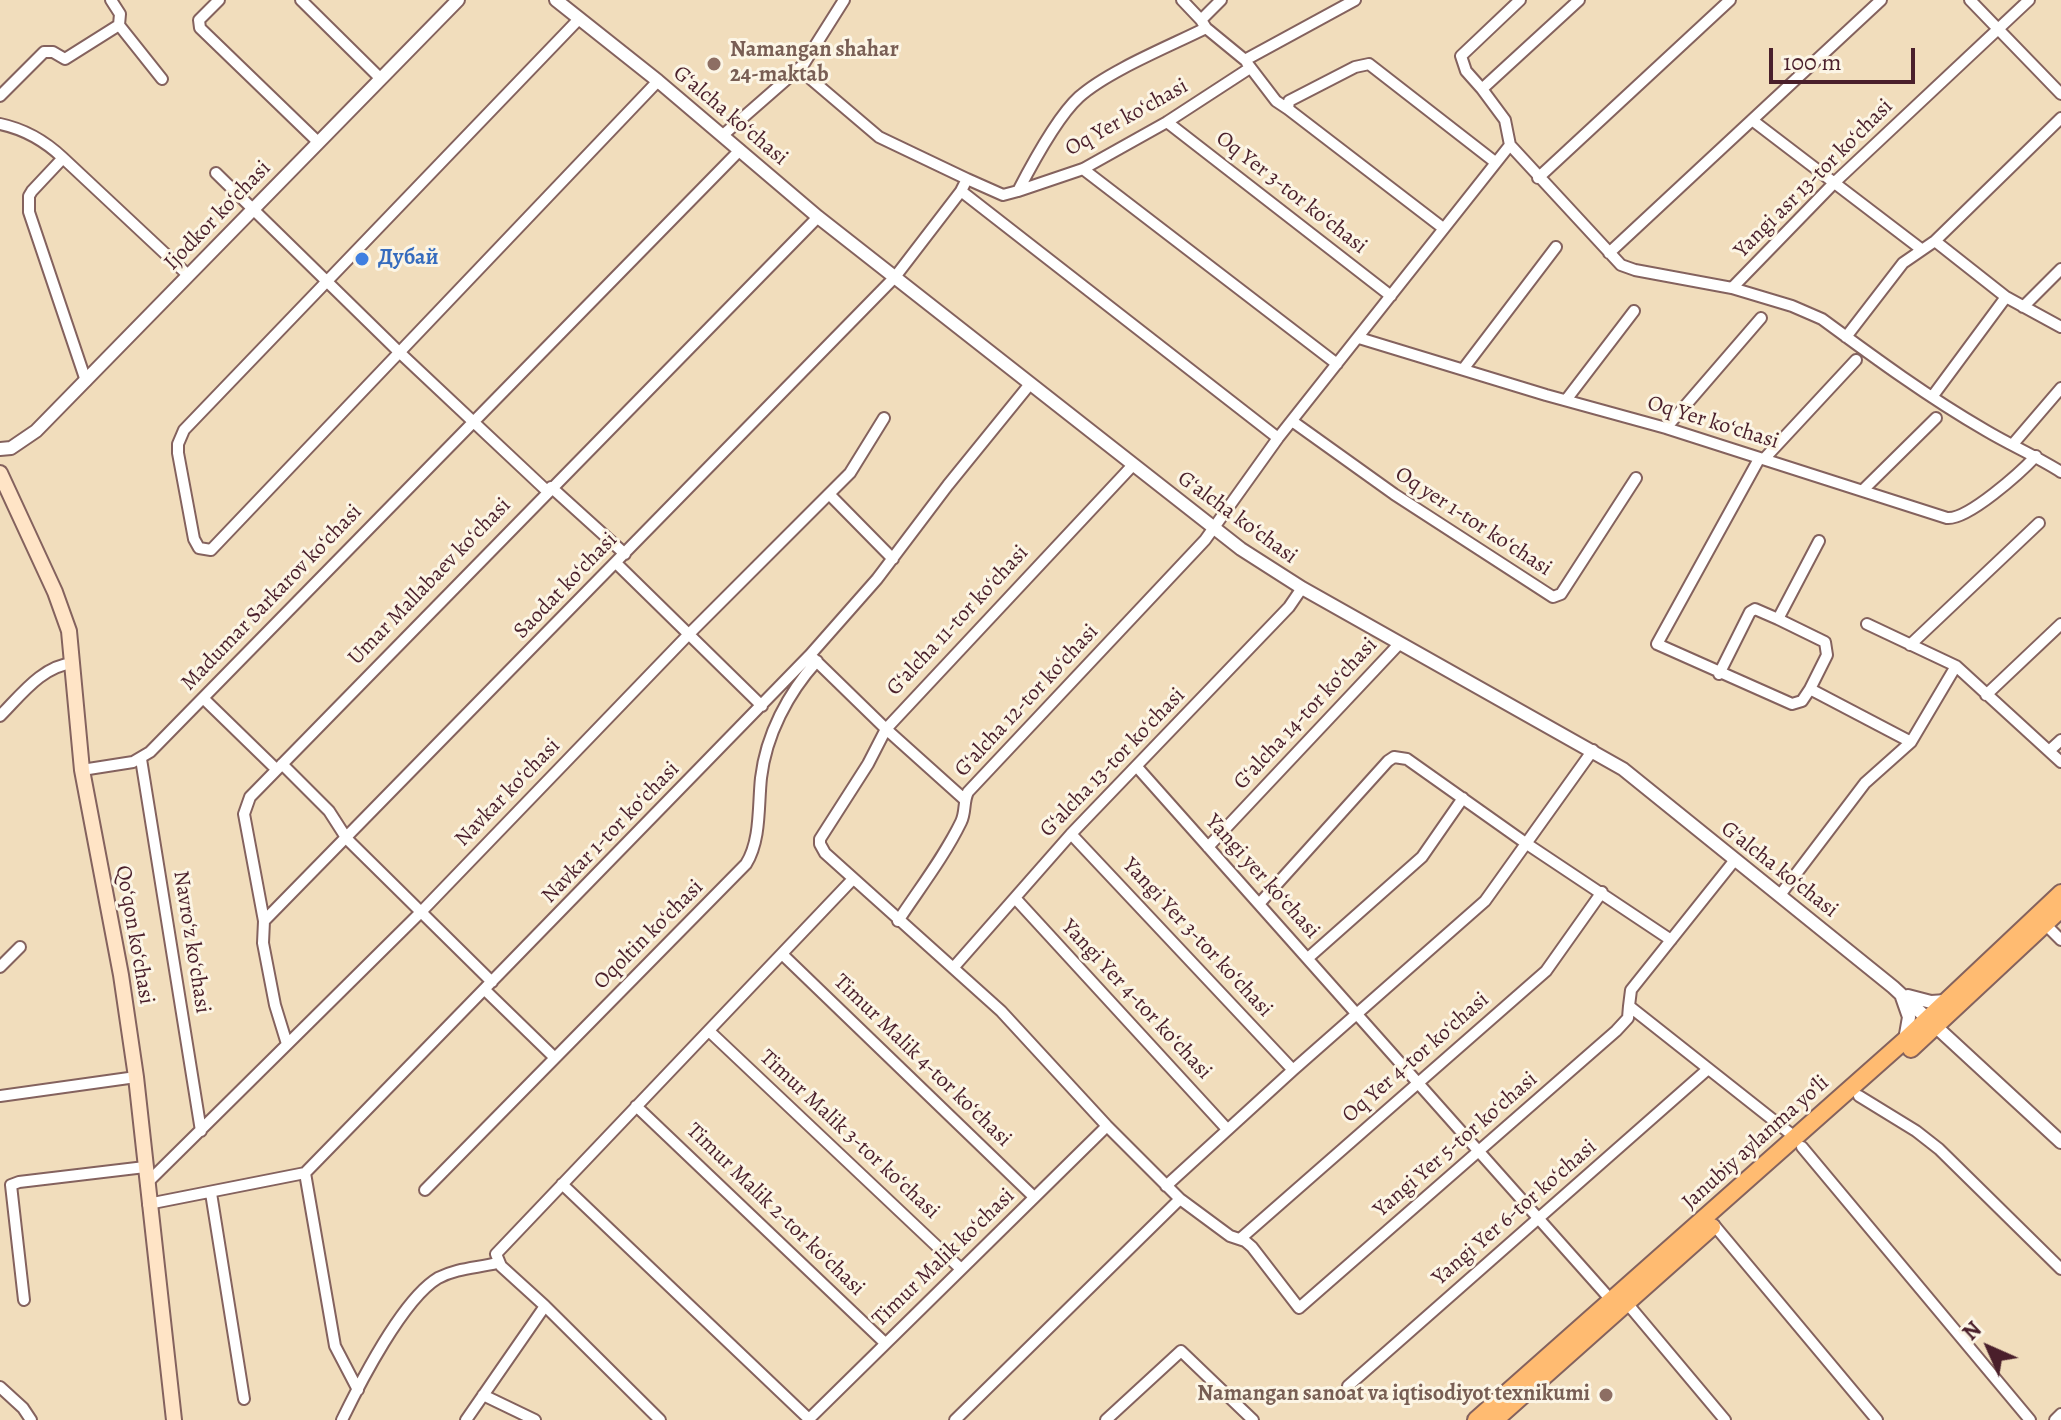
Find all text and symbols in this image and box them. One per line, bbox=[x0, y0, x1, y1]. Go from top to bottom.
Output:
scale bar bbox=[1773, 32, 1919, 82]
place label: Namangan shahar 24-maktab bbox=[730, 38, 899, 90]
text: 100 m bbox=[1783, 46, 1842, 78]
marker: Namangan shahar 24-maktab bbox=[705, 55, 723, 73]
street label: Gʻalcha koʻchasi bbox=[667, 60, 793, 172]
street label: Oq Yer koʻchasi bbox=[1061, 73, 1193, 163]
street label: Yangi asr 13-tor koʻchasi bbox=[1729, 94, 1899, 264]
street label: Oq Yer 3-tor koʻchasi bbox=[1210, 126, 1372, 260]
street label: Ijodkor koʻchasi bbox=[159, 156, 277, 276]
place label: Дубай bbox=[378, 246, 439, 272]
marker: Дубай bbox=[353, 250, 371, 268]
street label: Oq Yer koʻchasi bbox=[1644, 390, 1782, 456]
street label: Oq yer 1-tor koʻchasi bbox=[1390, 461, 1556, 583]
street label: Gʻalcha koʻchasi bbox=[1172, 466, 1302, 570]
street label: Umar Mallabaev koʻchasi bbox=[343, 493, 517, 671]
street label: Madumar Sarkarov koʻchasi bbox=[176, 499, 368, 697]
street label: Saodat koʻchasi bbox=[509, 527, 623, 645]
street label: Gʻalcha 11-tor koʻchasi bbox=[882, 540, 1034, 702]
street label: Gʻalcha 12-tor koʻchasi bbox=[950, 619, 1104, 783]
street label: Gʻalcha 14-tor koʻchasi bbox=[1229, 632, 1383, 796]
street label: Gʻalcha 13-tor koʻchasi bbox=[1035, 683, 1191, 843]
street label: Navkar koʻchasi bbox=[450, 733, 566, 853]
street label: Navkar 1-tor koʻchasi bbox=[537, 757, 685, 909]
street label: Yangi yer koʻchasi bbox=[1199, 809, 1325, 945]
street label: Gʻalcha koʻchasi bbox=[1715, 816, 1843, 924]
street label: Yangi Yer 3-tor koʻchasi bbox=[1116, 853, 1278, 1023]
street label: Qoʻqon koʻchasi bbox=[109, 863, 159, 1007]
street label: Navroʻz koʻchasi bbox=[167, 869, 215, 1015]
street label: Oqoltin koʻchasi bbox=[589, 875, 709, 995]
street label: Yangi Yer 4-tor koʻchasi bbox=[1055, 915, 1217, 1085]
street label: Timur Malik 4-tor koʻchasi bbox=[828, 969, 1016, 1153]
street label: Oq Yer 4-tor koʻchasi bbox=[1337, 987, 1495, 1129]
street label: Timur Malik 3-tor koʻchasi bbox=[754, 1045, 944, 1225]
street label: Yangi Yer 5-tor koʻchasi bbox=[1369, 1067, 1543, 1223]
street label: Janubiy aylanma yoʻli bbox=[1677, 1070, 1835, 1216]
street label: Timur Malik 2-tor koʻchasi bbox=[680, 1118, 870, 1302]
street label: Yangi Yer 6-tor koʻchasi bbox=[1427, 1134, 1603, 1292]
street label: Timur Malik koʻchasi bbox=[867, 1183, 1021, 1333]
north arrow bbox=[1949, 1308, 2029, 1388]
text: N bbox=[1956, 1315, 1988, 1347]
place label: Namangan sanoat va iqtisodiyot texnikumi bbox=[1197, 1382, 1590, 1408]
marker: Namangan sanoat va iqtisodiyot texnikumi bbox=[1597, 1386, 1615, 1404]

